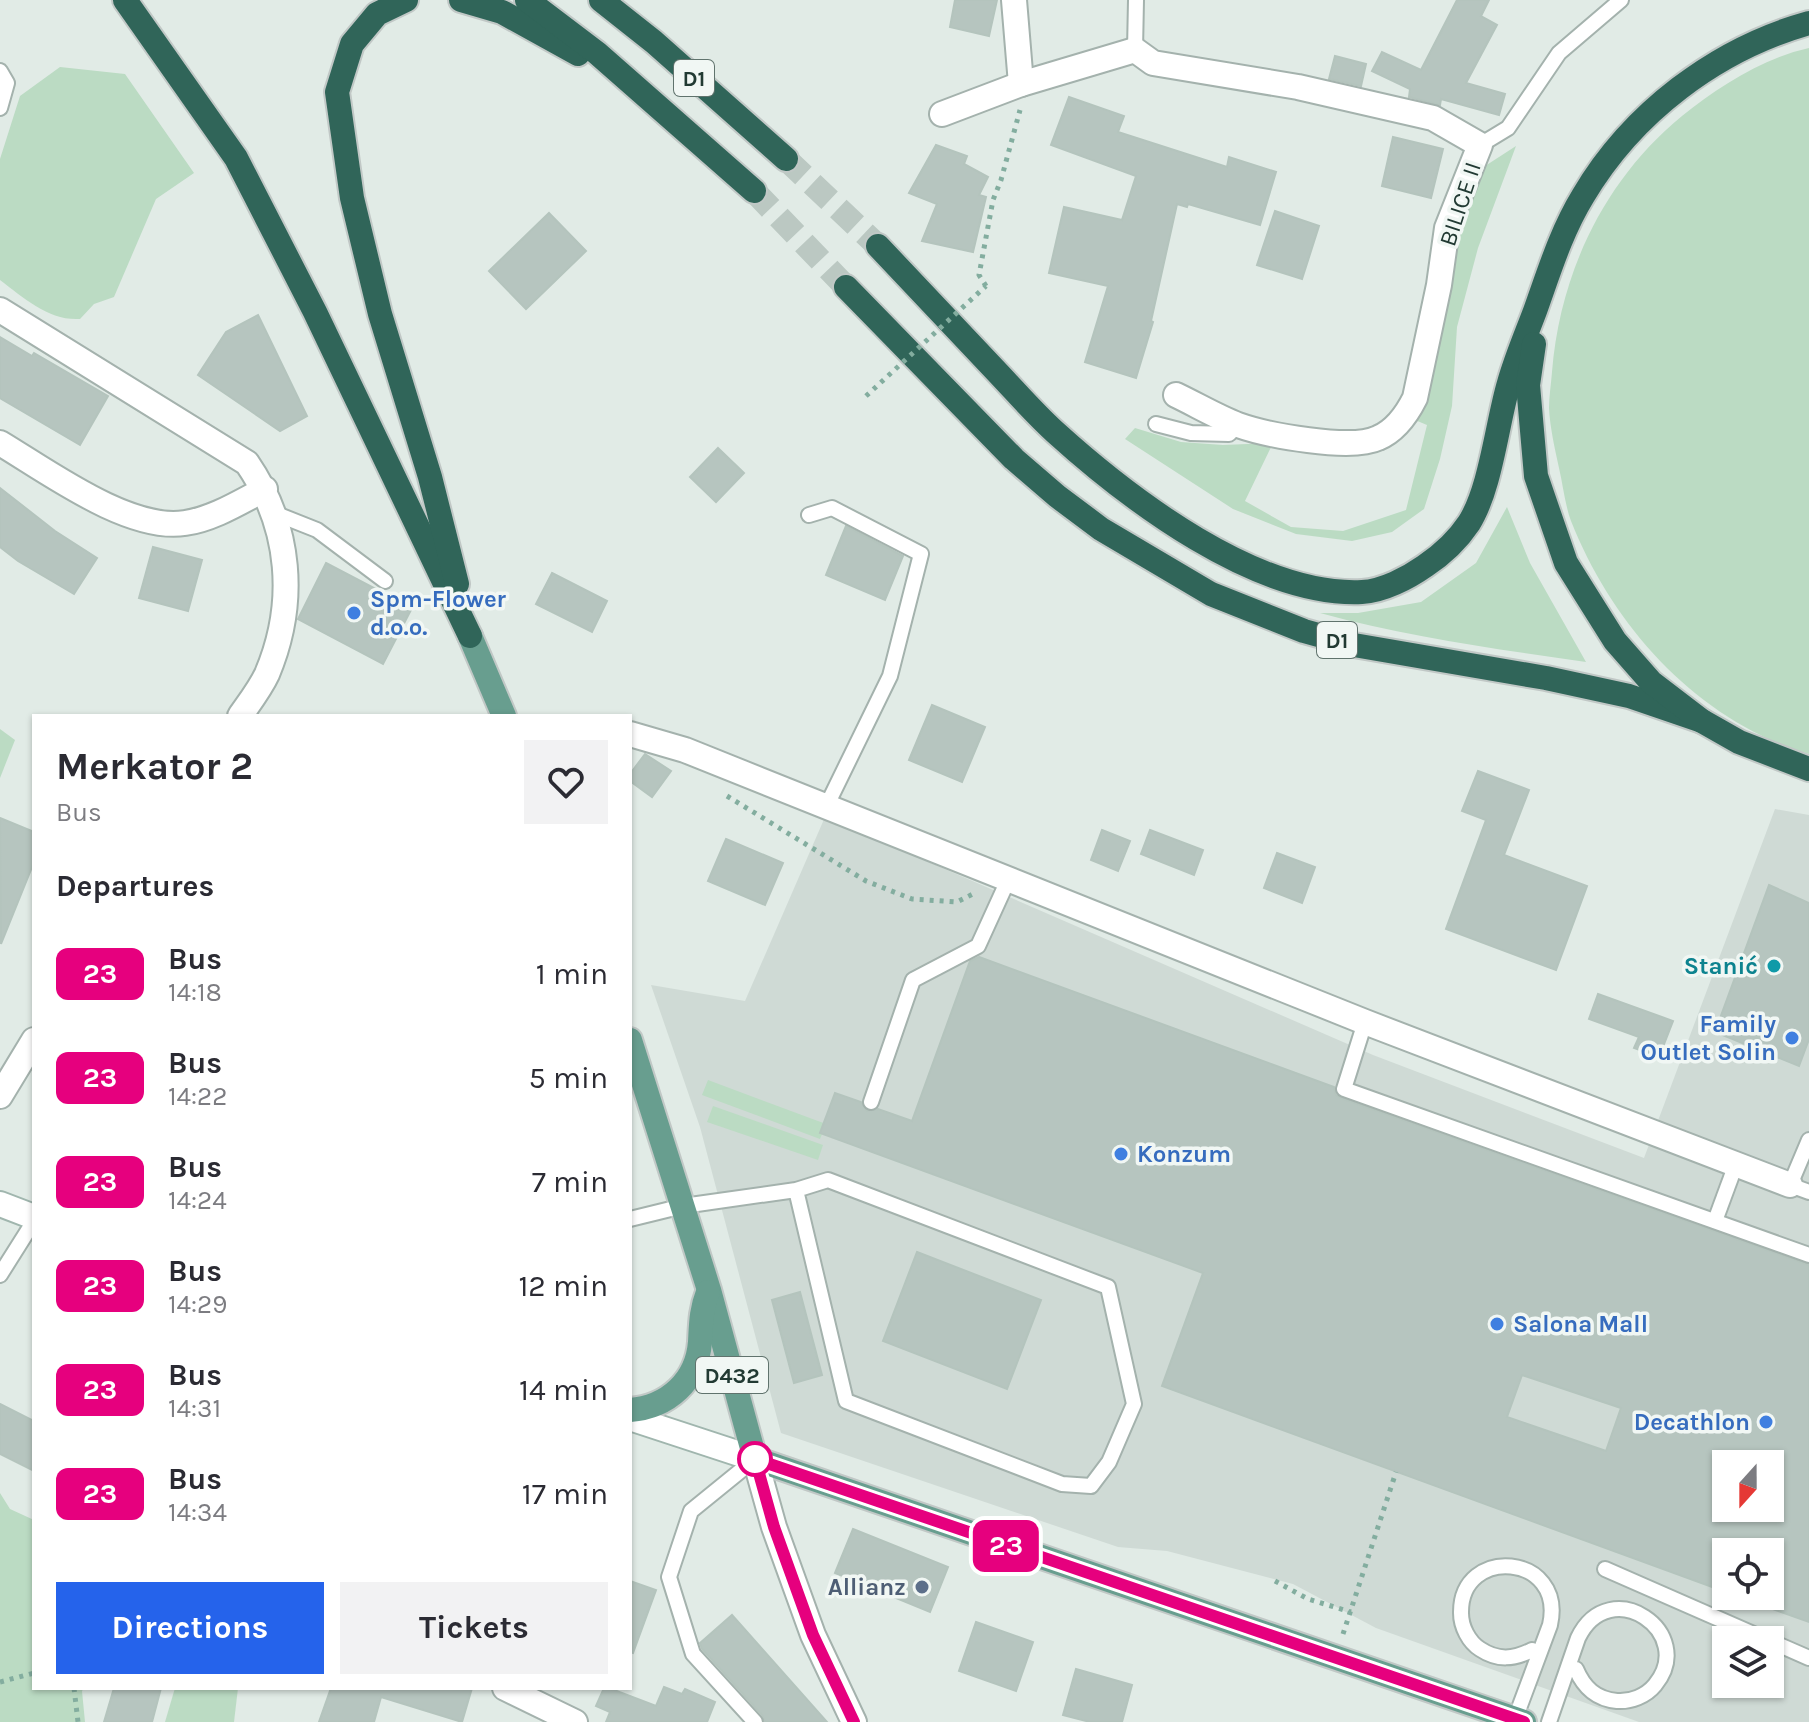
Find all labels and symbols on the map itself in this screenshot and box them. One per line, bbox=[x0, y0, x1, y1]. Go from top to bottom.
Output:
road number: D1 bbox=[674, 60, 714, 96]
street label: BILICE II bbox=[1433, 158, 1487, 250]
place label: Spm-Flower d.o.o. bbox=[370, 585, 507, 641]
marker: Spm-Flower d.o.o. bbox=[345, 604, 363, 622]
road number: D1 bbox=[1317, 622, 1357, 658]
place label: Stanić bbox=[1684, 952, 1758, 980]
marker: Stanić bbox=[1765, 957, 1783, 975]
place label: Family Outlet Solin bbox=[1641, 1010, 1776, 1066]
marker: Family Outlet Solin bbox=[1783, 1029, 1801, 1047]
place label: Konzum bbox=[1137, 1140, 1231, 1168]
marker: Konzum bbox=[1112, 1145, 1130, 1163]
place label: Salona Mall bbox=[1513, 1310, 1648, 1338]
marker: Salona Mall bbox=[1488, 1315, 1506, 1333]
road number: D432 bbox=[696, 1357, 768, 1393]
place label: Decathlon bbox=[1634, 1408, 1750, 1436]
marker: Decathlon bbox=[1757, 1413, 1775, 1431]
unlabelled marker bbox=[738, 1442, 772, 1476]
north arrow bbox=[1712, 1450, 1784, 1522]
line badge: 23 bbox=[970, 1520, 1042, 1572]
place label: Allianz bbox=[828, 1573, 906, 1601]
marker: Allianz bbox=[913, 1578, 931, 1596]

